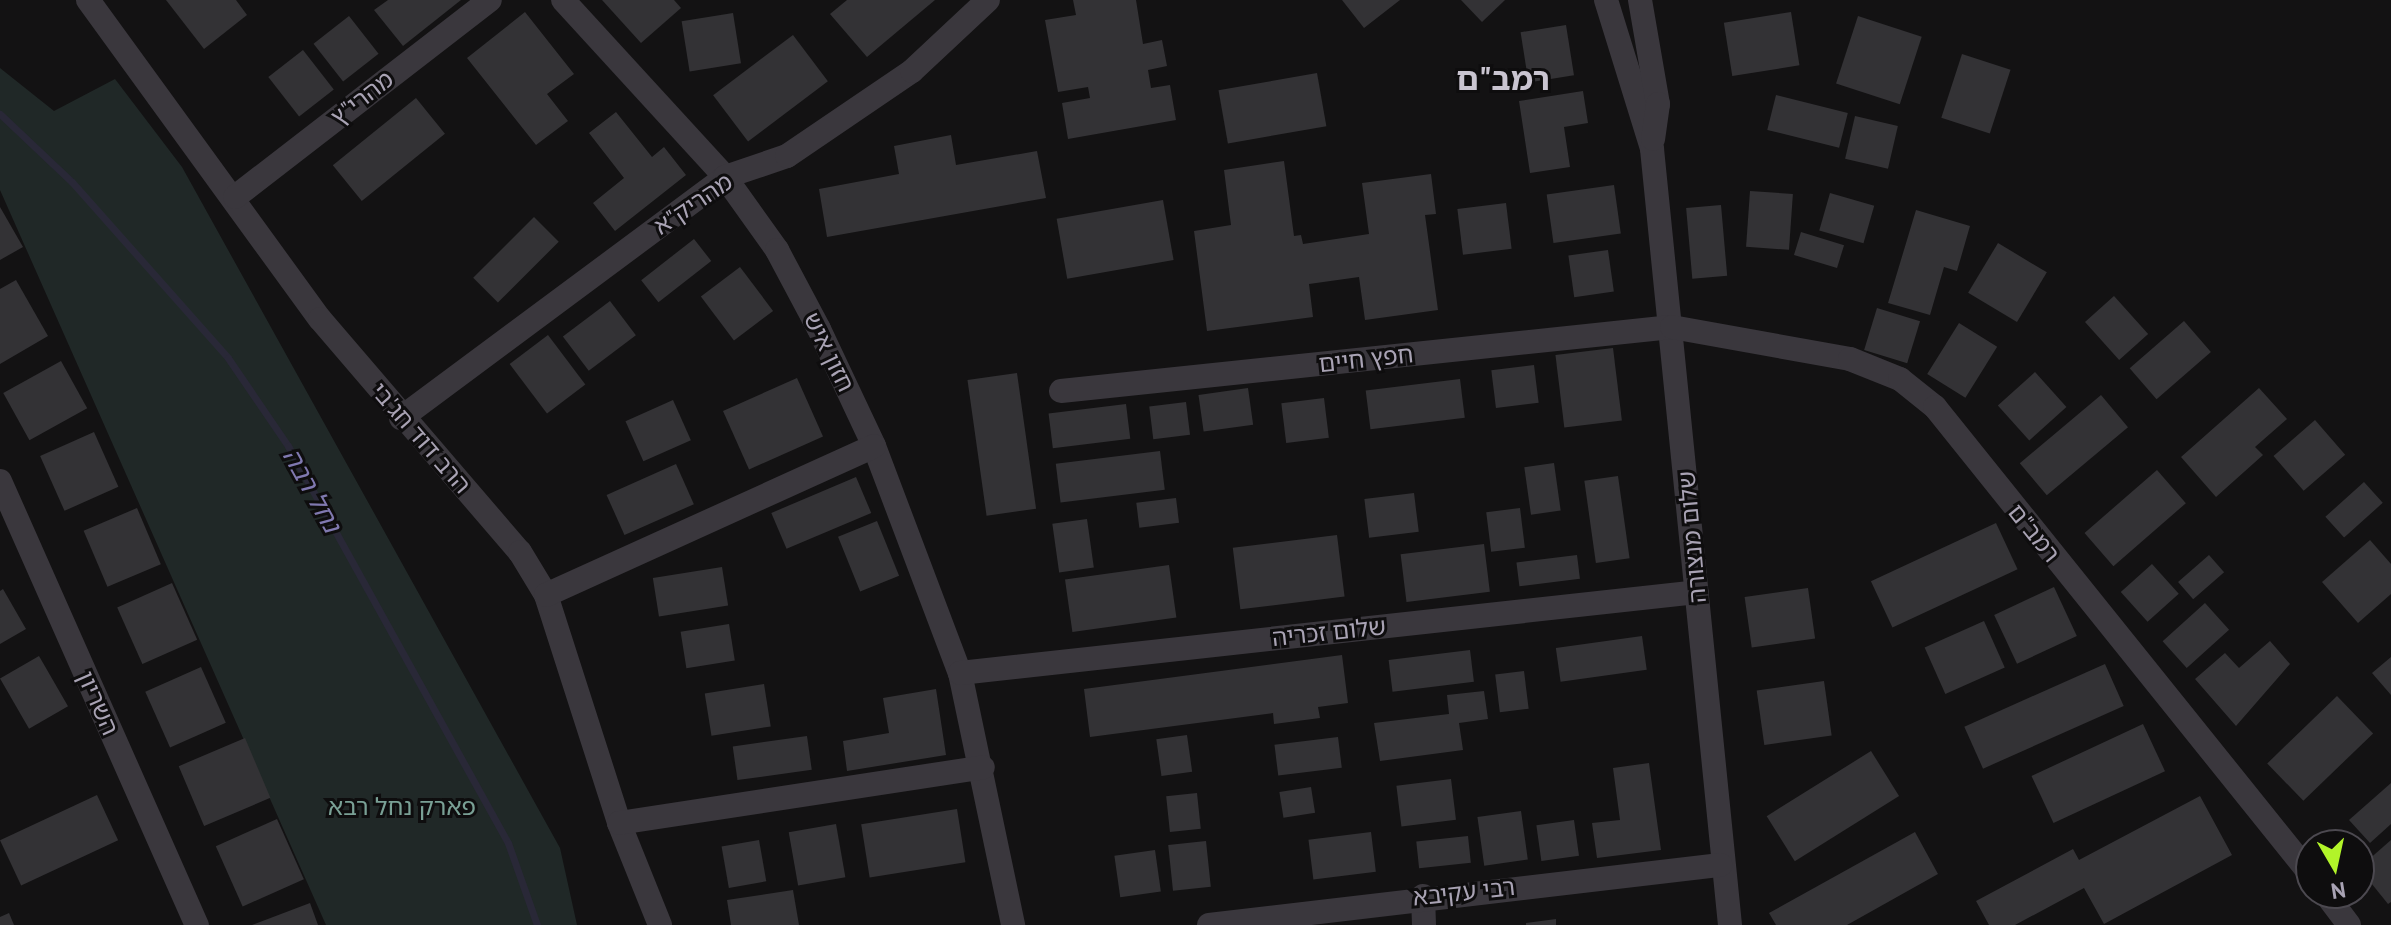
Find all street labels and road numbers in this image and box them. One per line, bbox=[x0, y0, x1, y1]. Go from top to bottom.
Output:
street label: מהרי"ץ bbox=[325, 65, 399, 131]
street label: מהריק"א bbox=[648, 167, 738, 241]
street label: חזון איש bbox=[798, 308, 860, 396]
street label: חפץ חיים bbox=[1317, 340, 1415, 378]
street label: הרב דוד חג'בי bbox=[365, 377, 477, 499]
street label: שלום מנצורה bbox=[1672, 470, 1712, 604]
street label: רמב"ם bbox=[2002, 498, 2066, 568]
street label: שלום זכריה bbox=[1271, 612, 1387, 652]
street label: השריון bbox=[71, 666, 125, 740]
street label: רבי עקיבא bbox=[1412, 872, 1516, 912]

